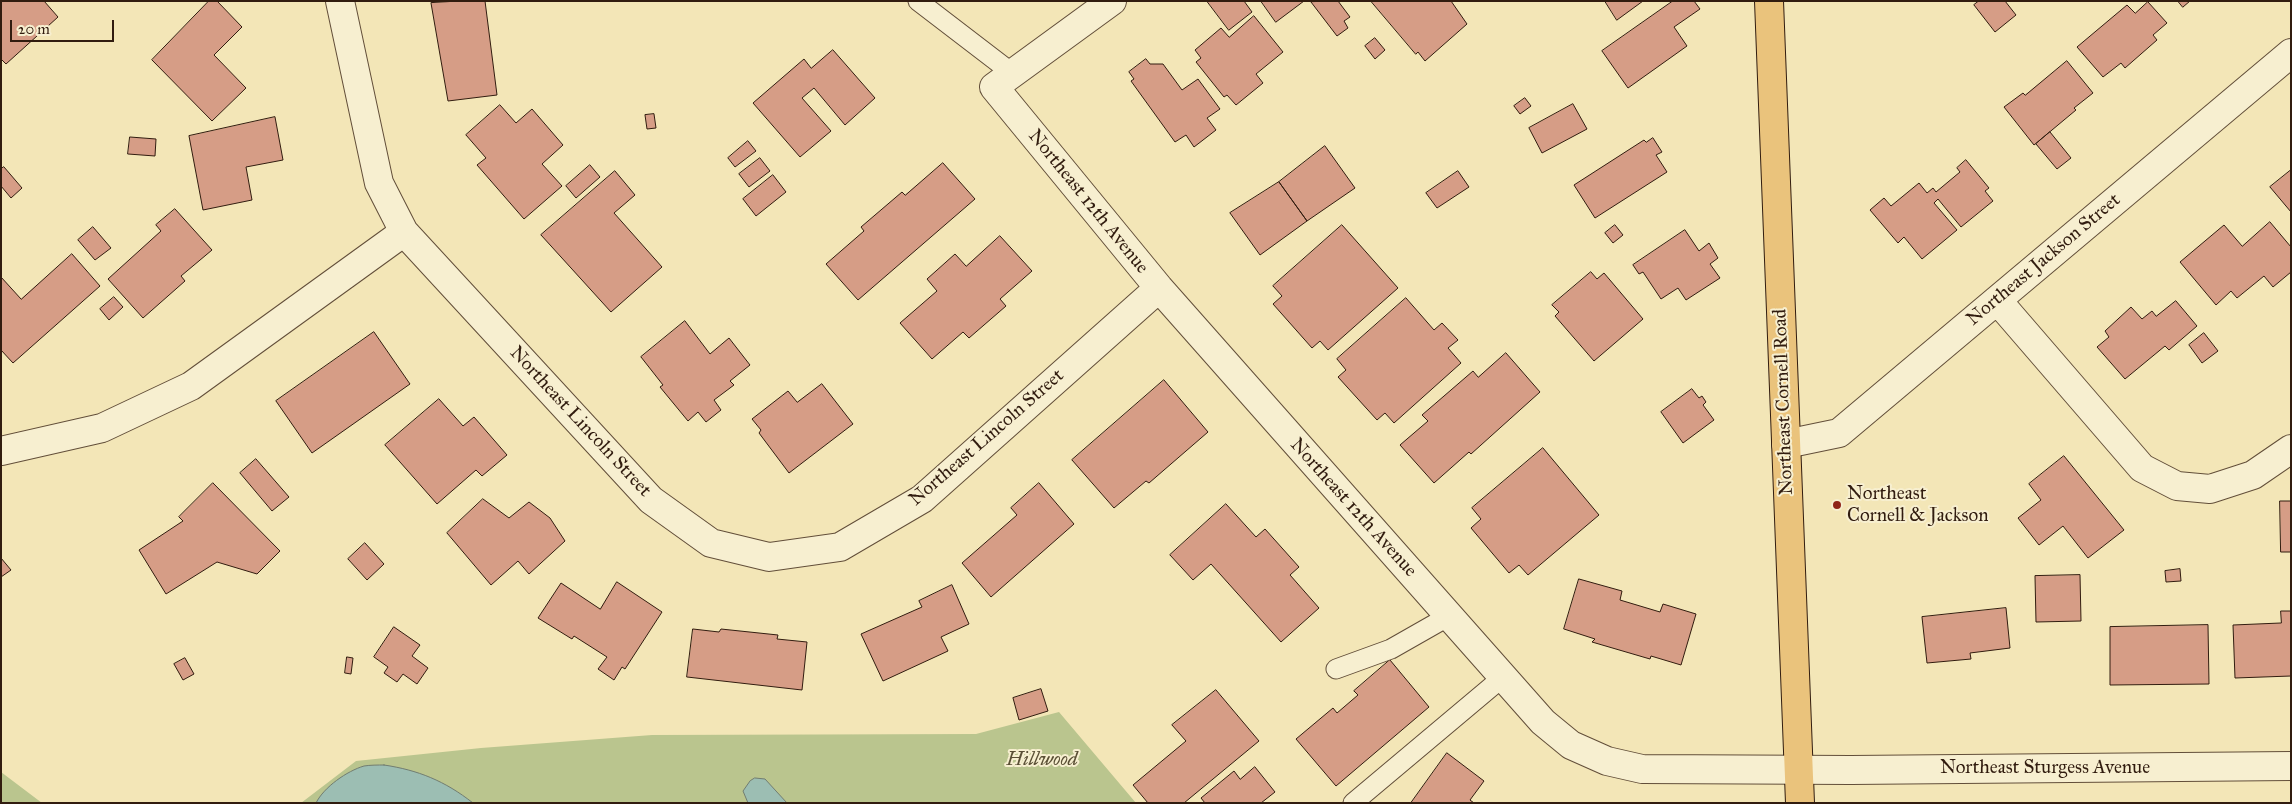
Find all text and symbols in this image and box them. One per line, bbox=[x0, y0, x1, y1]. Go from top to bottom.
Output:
scale bar bbox=[12, 10, 116, 42]
text: 20 m bbox=[18, 20, 50, 38]
street label: Northeast 12th Avenue bbox=[1023, 125, 1153, 279]
street label: Northeast Jackson Street bbox=[1962, 189, 2126, 331]
street label: Northeast Cornell Road bbox=[1769, 309, 1799, 495]
street label: Northeast Lincoln Street bbox=[504, 342, 656, 502]
street label: Northeast Lincoln Street bbox=[905, 365, 1069, 511]
street label: Northeast 12th Avenue bbox=[1285, 434, 1421, 582]
place label: Northeast Cornell & Jackson bbox=[1847, 483, 1989, 527]
marker: Northeast Cornell & Jackson bbox=[1831, 499, 1843, 511]
park label: Hillwood bbox=[1006, 749, 1078, 771]
street label: Northeast Sturgess Avenue bbox=[1940, 757, 2150, 779]

